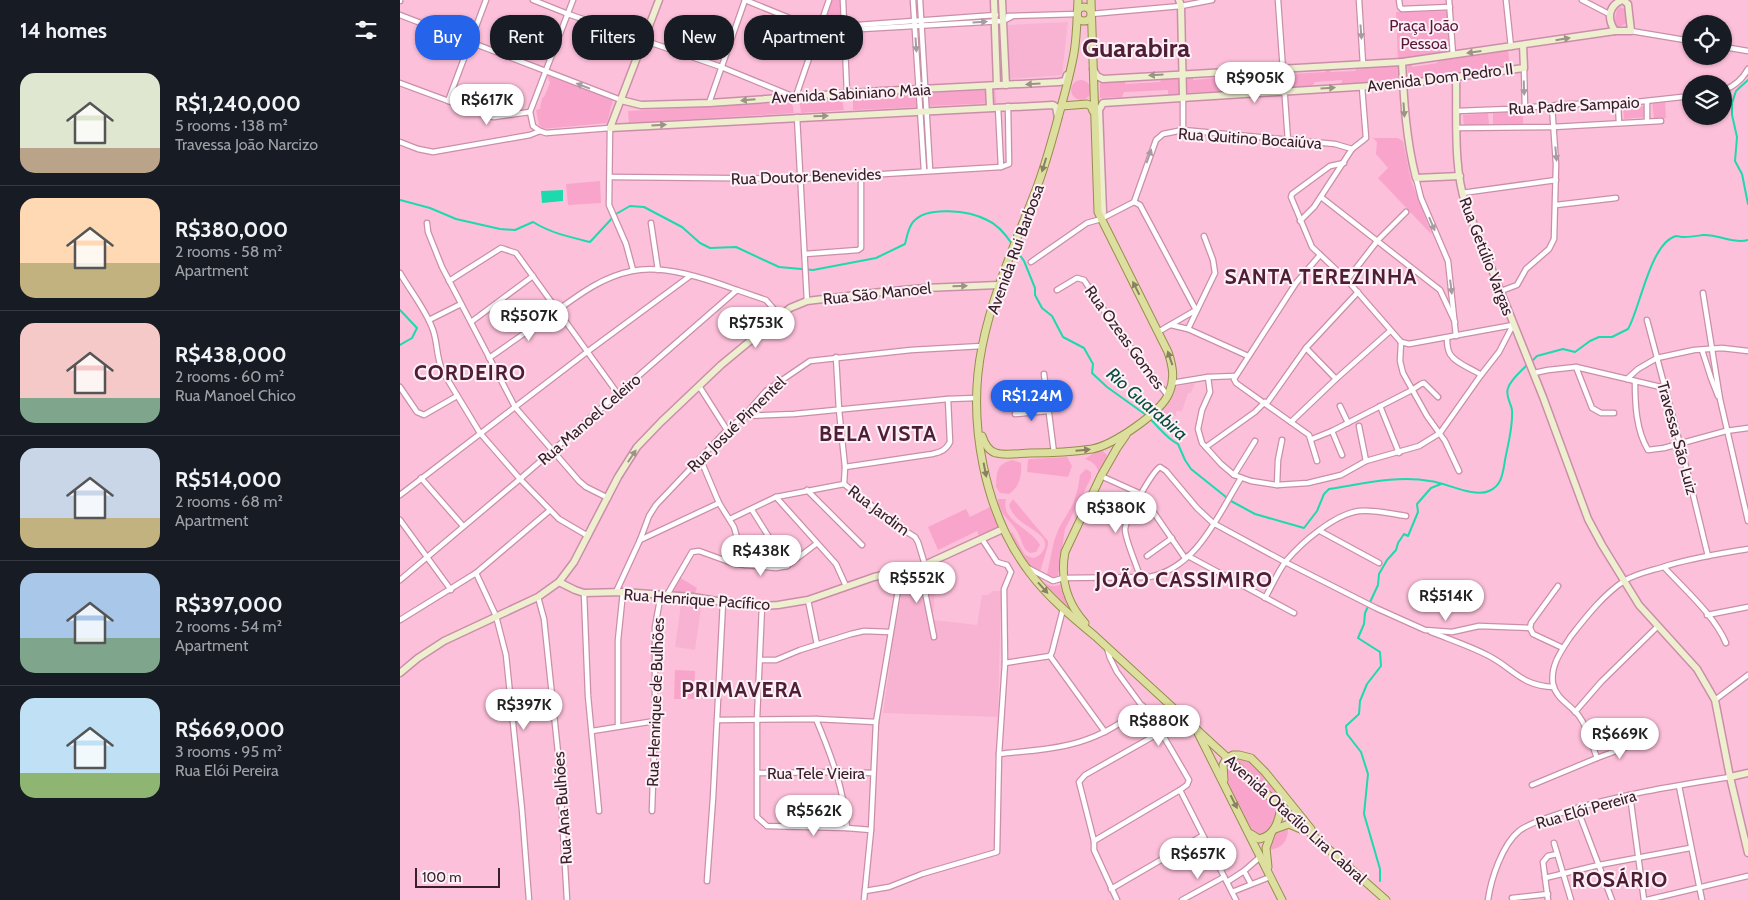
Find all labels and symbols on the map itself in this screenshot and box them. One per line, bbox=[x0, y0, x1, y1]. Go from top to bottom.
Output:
park label: Praça João Pessoa bbox=[1389, 16, 1459, 53]
one-way arrow bbox=[972, 18, 988, 26]
one-way arrow bbox=[1357, 24, 1365, 40]
district label: Guarabira bbox=[1082, 32, 1190, 64]
one-way arrow bbox=[1556, 35, 1572, 43]
one-way arrow bbox=[912, 37, 920, 53]
one-way arrow bbox=[1466, 48, 1482, 56]
street label: Avenida Dom Pedro II bbox=[1366, 59, 1514, 96]
pin: R$905K bbox=[1214, 62, 1296, 104]
one-way arrow bbox=[1147, 72, 1163, 80]
street label: Avenida Sabiniano Maia bbox=[771, 80, 932, 107]
one-way arrow bbox=[1024, 80, 1040, 88]
one-way arrow bbox=[1521, 80, 1529, 96]
one-way arrow bbox=[576, 82, 591, 89]
pin: R$617K bbox=[446, 84, 528, 126]
one-way arrow bbox=[1321, 84, 1337, 92]
street label: Rua Padre Sampaio bbox=[1508, 93, 1640, 118]
one-way arrow bbox=[740, 96, 756, 104]
one-way arrow bbox=[1401, 103, 1409, 119]
one-way arrow bbox=[813, 112, 829, 120]
one-way arrow bbox=[651, 120, 667, 128]
street label: Rua Quitino Bocaiúva bbox=[1178, 124, 1323, 153]
one-way arrow bbox=[1552, 147, 1560, 163]
one-way arrow bbox=[1145, 148, 1153, 163]
one-way arrow bbox=[1040, 158, 1048, 173]
street label: Rua Doutor Benevides bbox=[731, 164, 882, 189]
street label: Avenida Rui Barbosa bbox=[983, 181, 1048, 317]
street label: Rua Getúlio Vargas bbox=[1455, 194, 1518, 318]
one-way arrow bbox=[1428, 217, 1436, 232]
district label: SANTA TEREZINHA bbox=[1225, 264, 1417, 289]
street label: Rua São Manoel bbox=[822, 278, 932, 309]
one-way arrow bbox=[1447, 280, 1455, 296]
one-way arrow bbox=[1132, 281, 1140, 296]
one-way arrow bbox=[952, 282, 968, 290]
street label: Rua Ozeas Gomes bbox=[1081, 282, 1169, 393]
pin: R$507K bbox=[488, 300, 570, 342]
pin: R$753K bbox=[715, 306, 797, 349]
one-way arrow bbox=[1165, 350, 1173, 365]
district label: CORDEIRO bbox=[414, 360, 526, 385]
water label: Rio Guarabira bbox=[1102, 363, 1192, 445]
street label: Rua Manoel Celeiro bbox=[534, 370, 645, 469]
street label: Rua Josué Pimentel bbox=[683, 372, 790, 476]
street label: Travessa São Luiz bbox=[1653, 379, 1702, 497]
pin: R$1.24M bbox=[986, 380, 1078, 422]
district label: BELA VISTA bbox=[819, 421, 937, 446]
one-way arrow bbox=[1076, 445, 1092, 453]
one-way arrow bbox=[627, 449, 636, 463]
one-way arrow bbox=[981, 463, 989, 479]
street label: Rua Jardim bbox=[844, 481, 913, 540]
pin: R$380K bbox=[1075, 492, 1157, 534]
pin: R$438K bbox=[720, 534, 802, 577]
pin: R$552K bbox=[876, 562, 958, 604]
district label: JOÃO CASSIMIRO bbox=[1094, 567, 1273, 592]
pin: R$514K bbox=[1405, 580, 1487, 622]
one-way arrow bbox=[1037, 582, 1049, 594]
street label: Rua Henrique Pacífico bbox=[623, 585, 771, 614]
street label: Rua Henrique de Bulhões bbox=[643, 617, 668, 787]
district label: PRIMAVERA bbox=[681, 677, 803, 702]
pin: R$397K bbox=[483, 688, 565, 731]
pin: R$880K bbox=[1118, 704, 1200, 747]
pin: R$669K bbox=[1579, 718, 1661, 760]
street label: Rua Ana Bulhões bbox=[549, 751, 576, 865]
street label: Avenida Otacílio Lira Cabral bbox=[1221, 751, 1370, 888]
street label: Rua Tele Vieira bbox=[767, 764, 865, 783]
street label: Rua Elói Pereira bbox=[1534, 786, 1639, 833]
pin: R$562K bbox=[773, 794, 855, 837]
one-way arrow bbox=[1230, 795, 1238, 809]
pin: R$657K bbox=[1157, 838, 1239, 880]
scale bar bbox=[415, 865, 500, 888]
district label: ROSÁRIO bbox=[1572, 867, 1668, 892]

